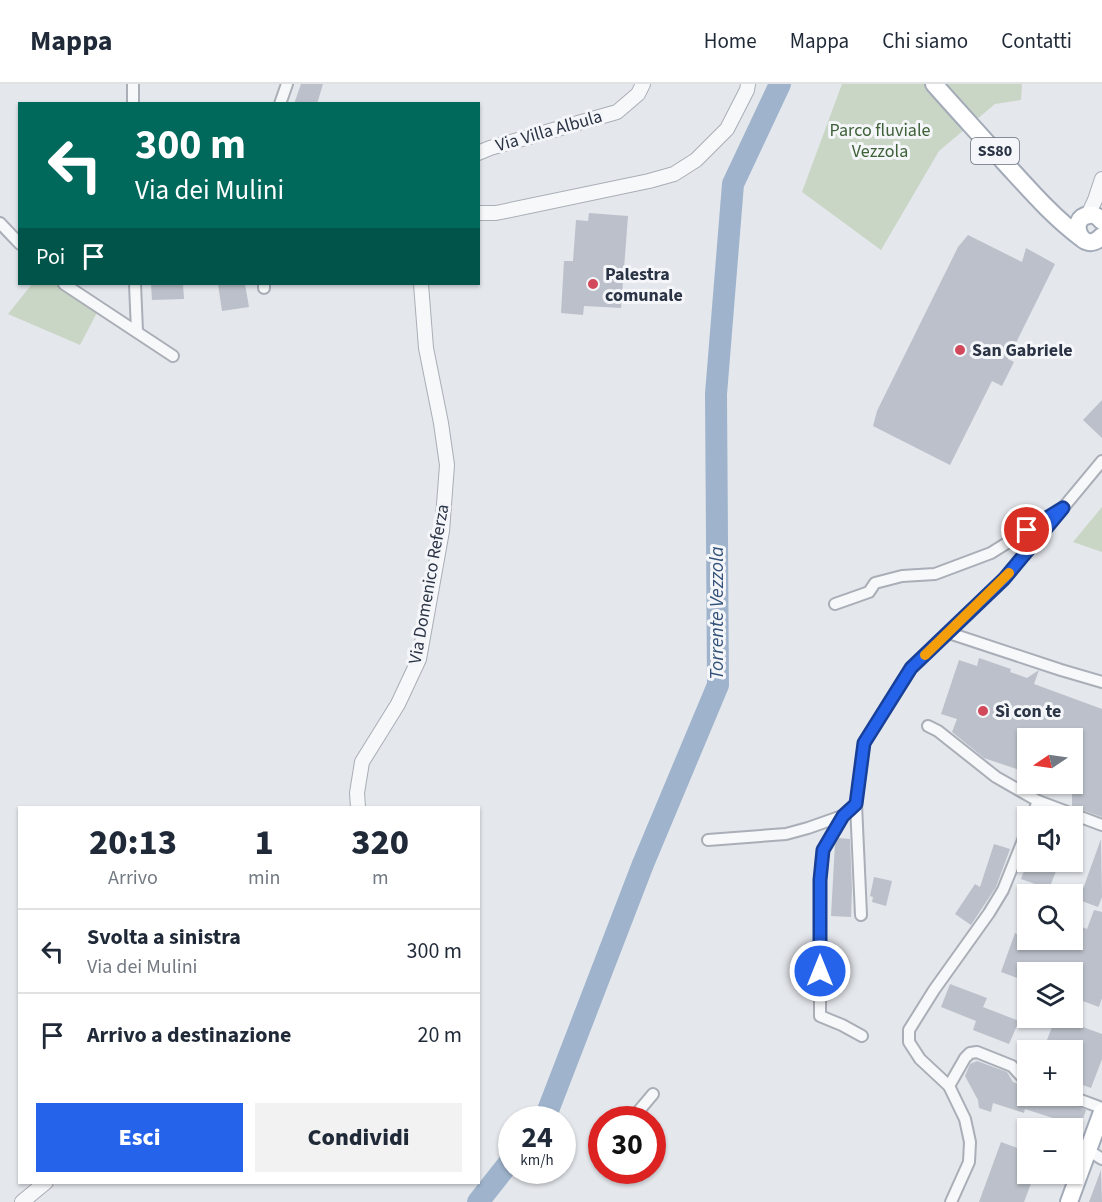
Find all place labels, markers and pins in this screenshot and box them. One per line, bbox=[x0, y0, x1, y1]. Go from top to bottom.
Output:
place label: Palestra comunale bbox=[605, 262, 683, 308]
marker: Palestra comunale bbox=[586, 277, 600, 291]
place label: San Gabriele bbox=[972, 338, 1073, 363]
marker: San Gabriele bbox=[953, 343, 967, 357]
pin bbox=[1001, 504, 1052, 555]
place label: Sì con te bbox=[995, 699, 1061, 724]
marker: Sì con te bbox=[976, 704, 990, 718]

